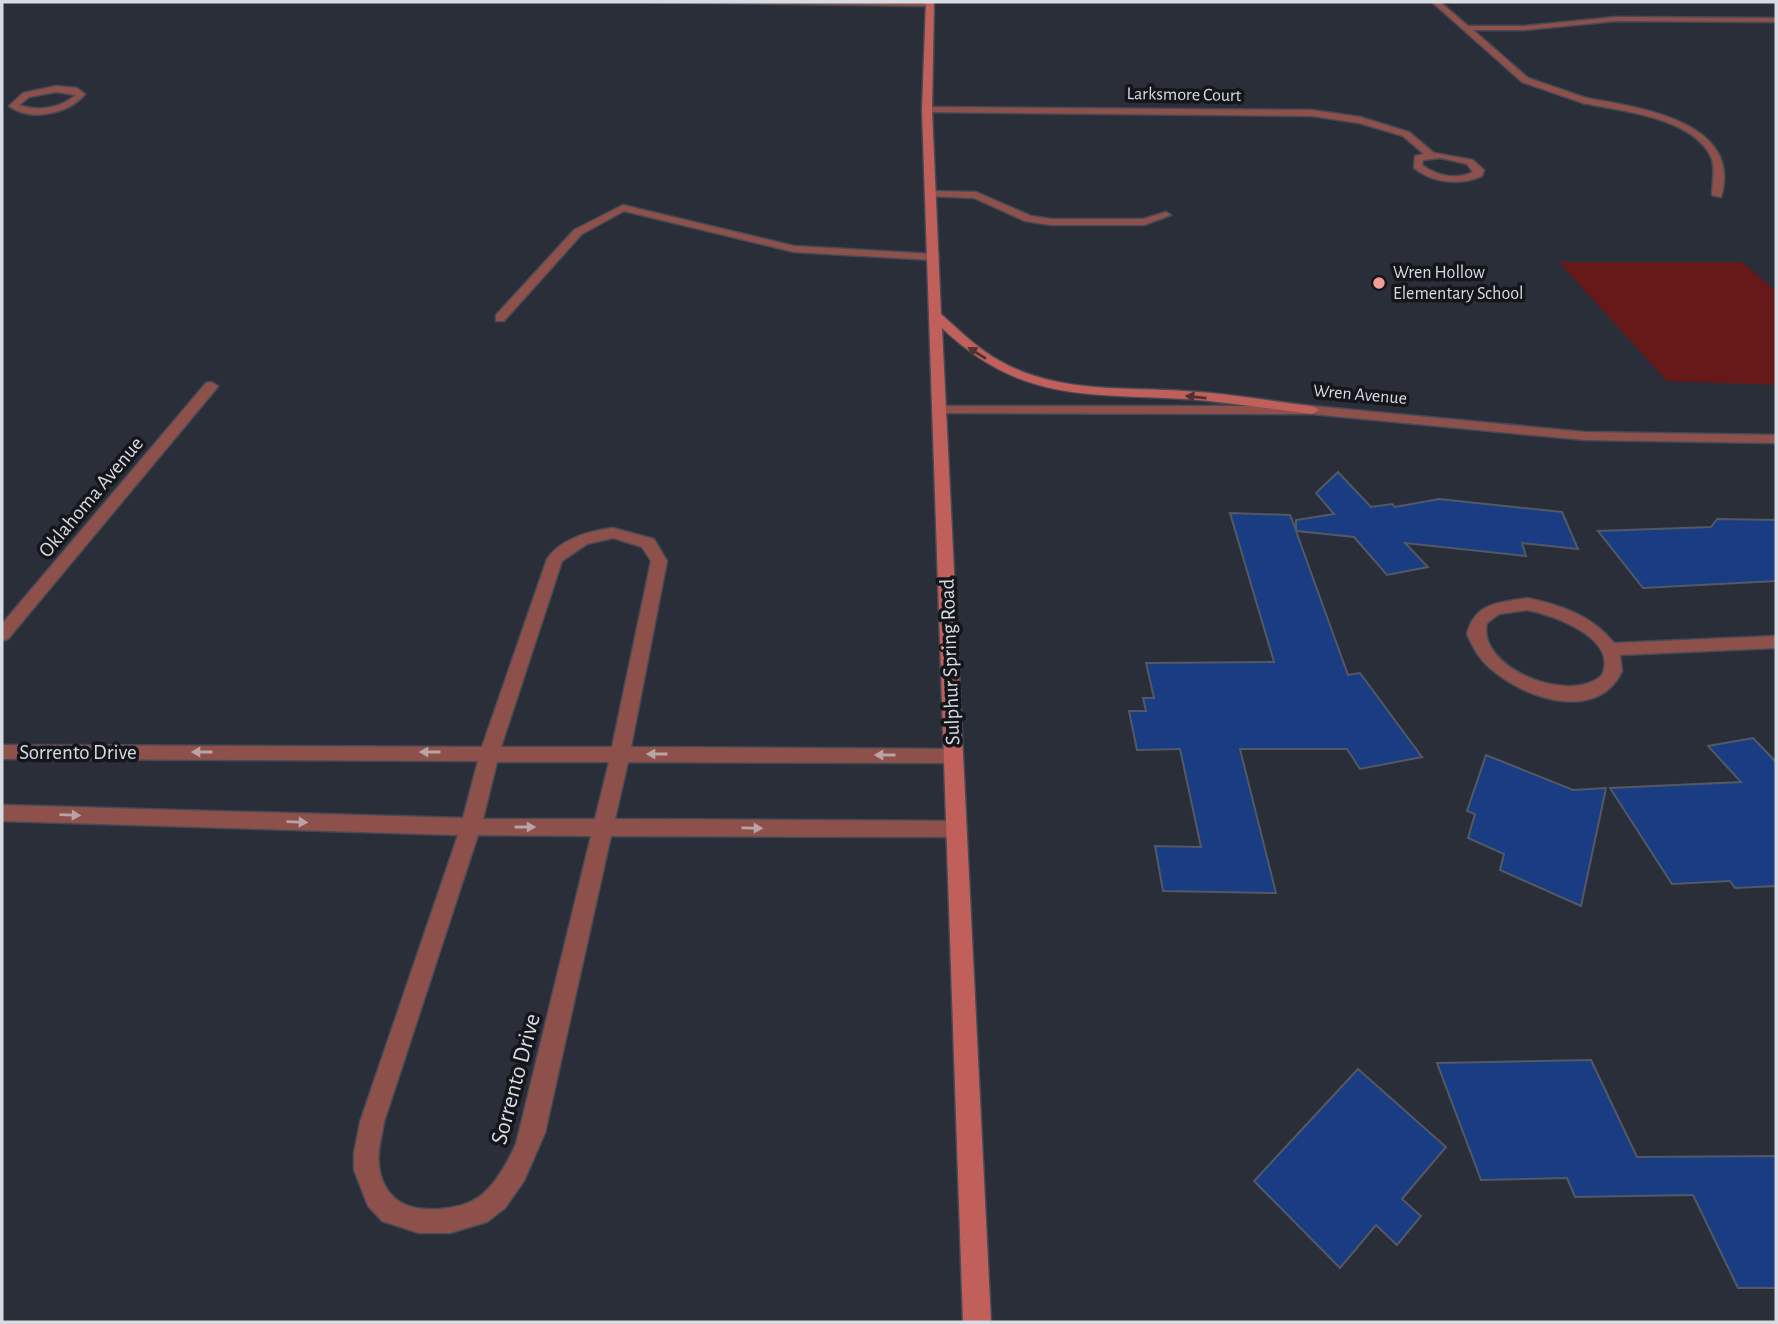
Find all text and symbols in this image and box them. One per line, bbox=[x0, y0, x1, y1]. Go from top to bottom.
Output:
street label: Larksmore Court bbox=[1126, 85, 1242, 105]
place label: Wren Hollow Elementary School bbox=[1393, 264, 1524, 303]
marker: Wren Hollow Elementary School bbox=[1371, 275, 1387, 291]
one-way arrow bbox=[967, 346, 986, 359]
street label: Wren Avenue bbox=[1312, 382, 1408, 408]
one-way arrow bbox=[1184, 391, 1206, 402]
street label: Oklahoma Avenue bbox=[35, 433, 147, 561]
street label: Sulphur Spring Road bbox=[937, 578, 963, 746]
street label: Sorrento Drive bbox=[19, 742, 137, 763]
one-way arrow bbox=[191, 746, 213, 758]
one-way arrow bbox=[419, 746, 441, 758]
one-way arrow bbox=[646, 748, 668, 760]
one-way arrow bbox=[874, 749, 896, 761]
one-way arrow bbox=[59, 810, 81, 821]
one-way arrow bbox=[287, 816, 309, 828]
one-way arrow bbox=[514, 821, 536, 833]
one-way arrow bbox=[742, 822, 764, 834]
street label: Sorrento Drive bbox=[487, 1011, 545, 1147]

